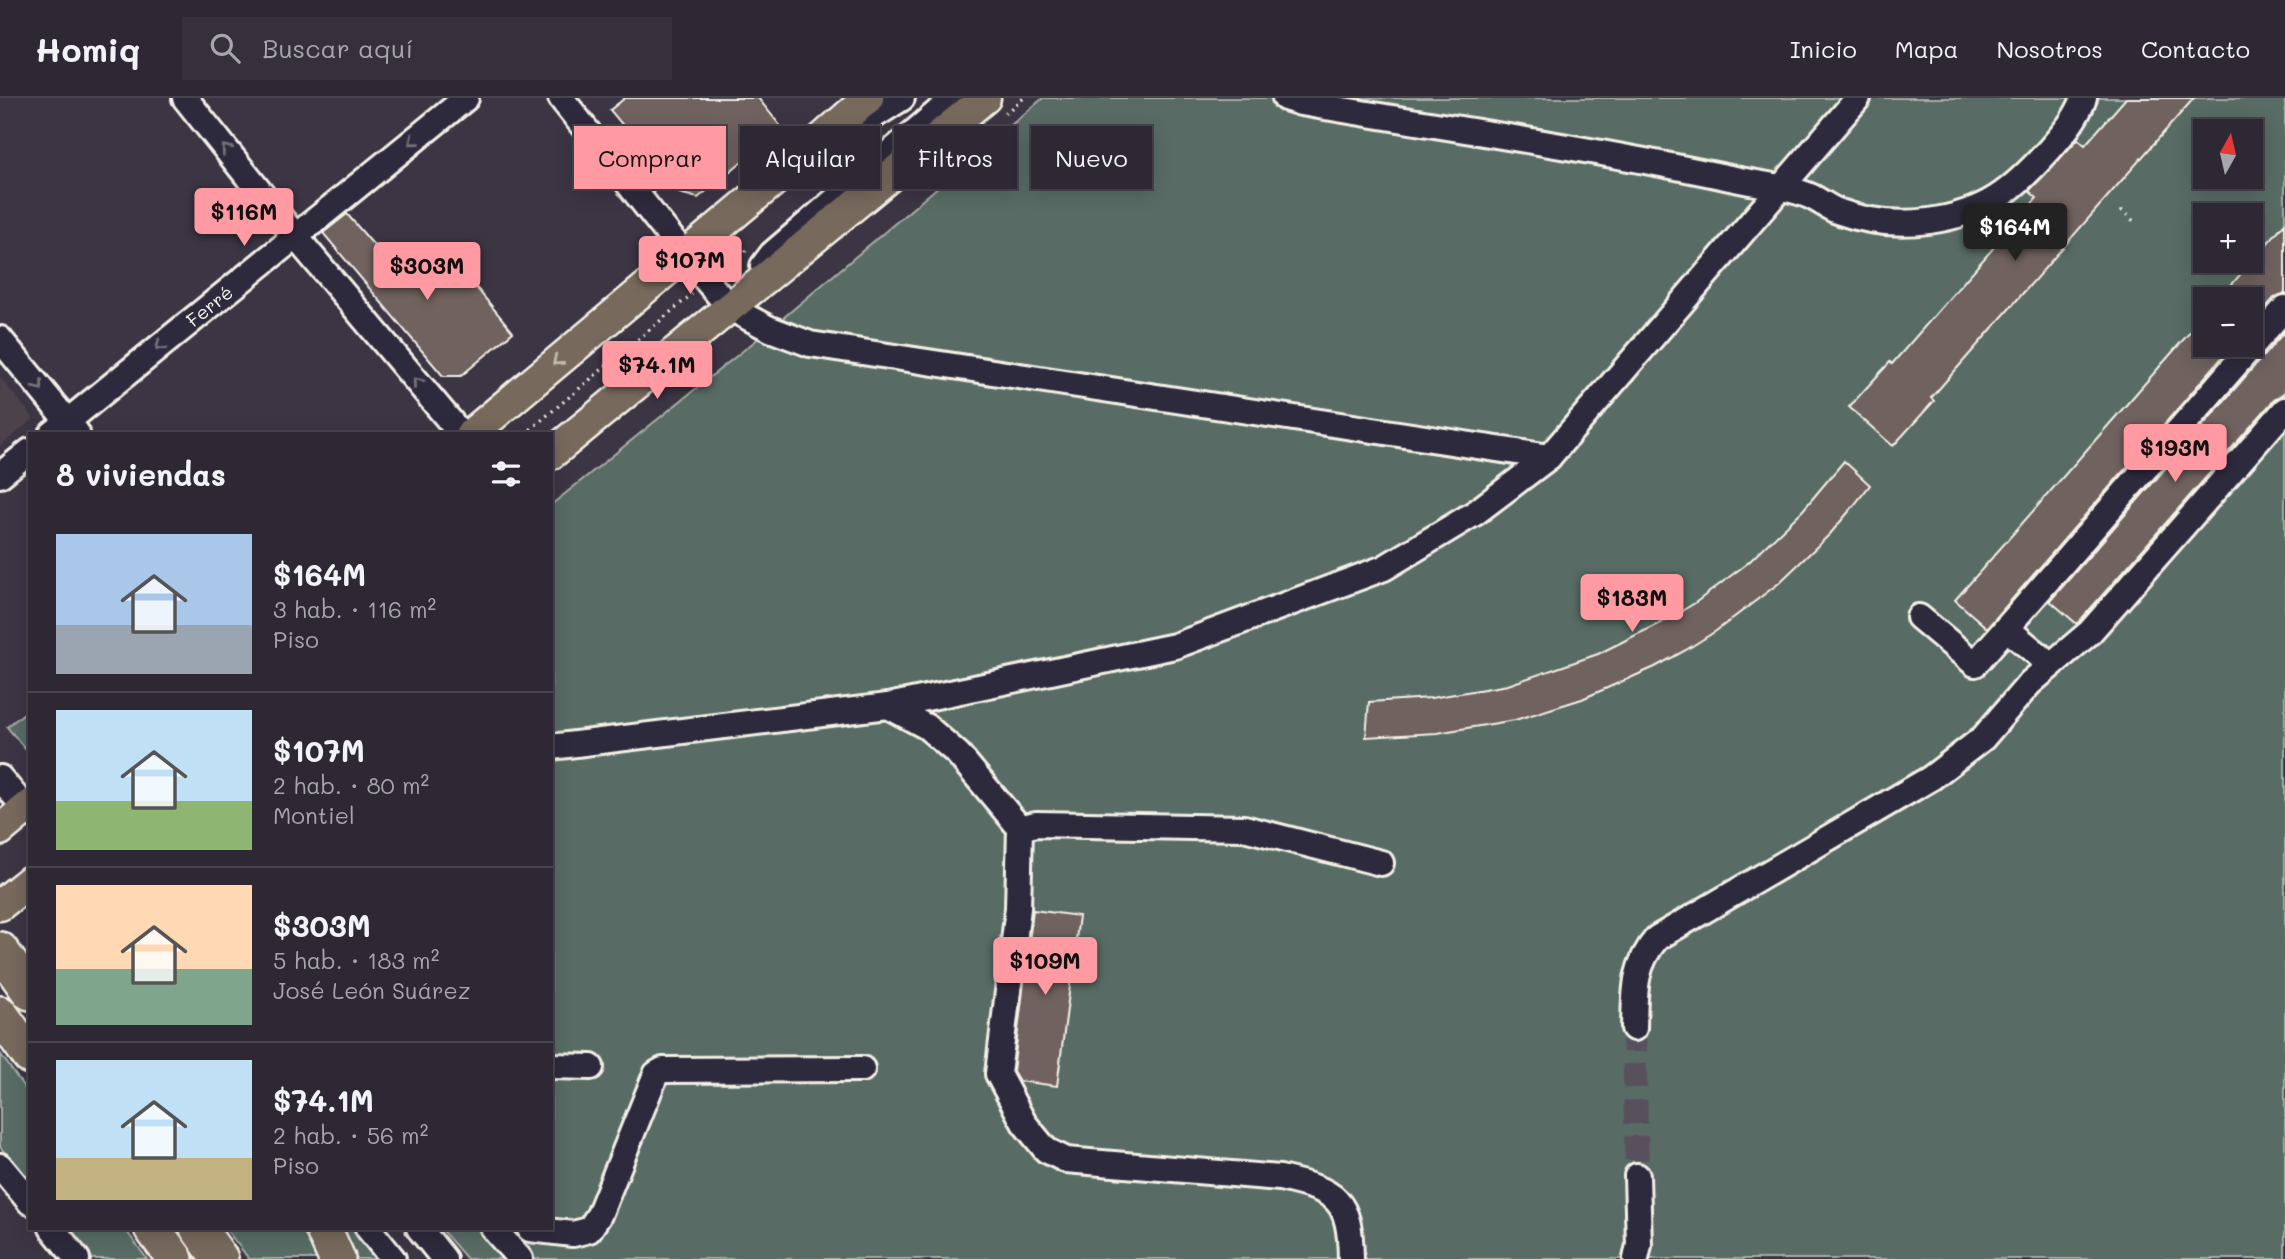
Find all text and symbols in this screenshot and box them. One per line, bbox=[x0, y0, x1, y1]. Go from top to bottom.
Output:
search box bbox=[182, 17, 672, 80]
text: Homiq bbox=[35, 27, 140, 70]
icon: search bbox=[206, 29, 244, 67]
text: Buscar aquí bbox=[262, 31, 413, 65]
text: Inicio bbox=[1790, 33, 1857, 64]
text: Mapa bbox=[1895, 33, 1959, 64]
text: Nosotros bbox=[1997, 33, 2103, 64]
text: Contacto bbox=[2141, 33, 2250, 64]
north arrow bbox=[2193, 119, 2263, 189]
map controls bbox=[2193, 119, 2263, 357]
chip: Comprar bbox=[574, 126, 726, 189]
chip: Alquilar bbox=[740, 126, 880, 189]
chip: Filtros bbox=[894, 126, 1017, 189]
chip: Nuevo bbox=[1031, 126, 1152, 189]
one-way arrow bbox=[408, 133, 421, 145]
one-way arrow bbox=[222, 145, 234, 158]
pin: $116M bbox=[195, 188, 293, 248]
text: $116M bbox=[210, 196, 278, 226]
button: + bbox=[2193, 203, 2263, 273]
pin: $164M bbox=[1966, 204, 2064, 263]
text: $164M bbox=[1979, 211, 2051, 241]
pin: $107M bbox=[641, 236, 739, 296]
pin: $303M bbox=[378, 242, 476, 302]
text: $107M bbox=[655, 244, 725, 274]
text: $303M bbox=[389, 250, 465, 280]
street label: Ferré bbox=[181, 279, 238, 332]
button: − bbox=[2193, 287, 2263, 357]
one-way arrow bbox=[155, 338, 167, 351]
pin: $74.1M bbox=[600, 342, 714, 401]
text: $74.1M bbox=[618, 349, 696, 379]
one-way arrow bbox=[553, 353, 565, 366]
one-way arrow bbox=[413, 377, 425, 390]
one-way arrow bbox=[31, 378, 43, 391]
pin: $193M bbox=[2126, 424, 2224, 484]
text: $193M bbox=[2140, 432, 2210, 462]
text: 8 viviendas bbox=[56, 454, 226, 494]
icon: filters bbox=[487, 455, 525, 493]
text: $164M bbox=[273, 554, 366, 594]
icon: home bbox=[112, 562, 196, 646]
pin: $183M bbox=[1583, 574, 1681, 634]
text: $183M bbox=[1596, 582, 1668, 612]
text: 3 hab. · 116 m² bbox=[273, 594, 436, 624]
text: Piso bbox=[273, 624, 319, 654]
text: $107M bbox=[273, 730, 365, 770]
icon: home bbox=[112, 738, 196, 822]
text: 2 hab. · 80 m² bbox=[273, 770, 429, 800]
text: Montiel bbox=[273, 800, 355, 830]
text: $303M bbox=[273, 905, 371, 945]
icon: home bbox=[112, 913, 196, 997]
pin: $109M bbox=[996, 937, 1094, 997]
text: 5 hab. · 183 m² bbox=[273, 945, 439, 975]
text: $109M bbox=[1009, 945, 1081, 975]
text: José León Suárez bbox=[273, 975, 471, 1005]
text: $74.1M bbox=[273, 1080, 374, 1120]
icon: home bbox=[112, 1088, 196, 1172]
text: 2 hab. · 56 m² bbox=[273, 1120, 428, 1150]
text: Piso bbox=[273, 1150, 319, 1180]

